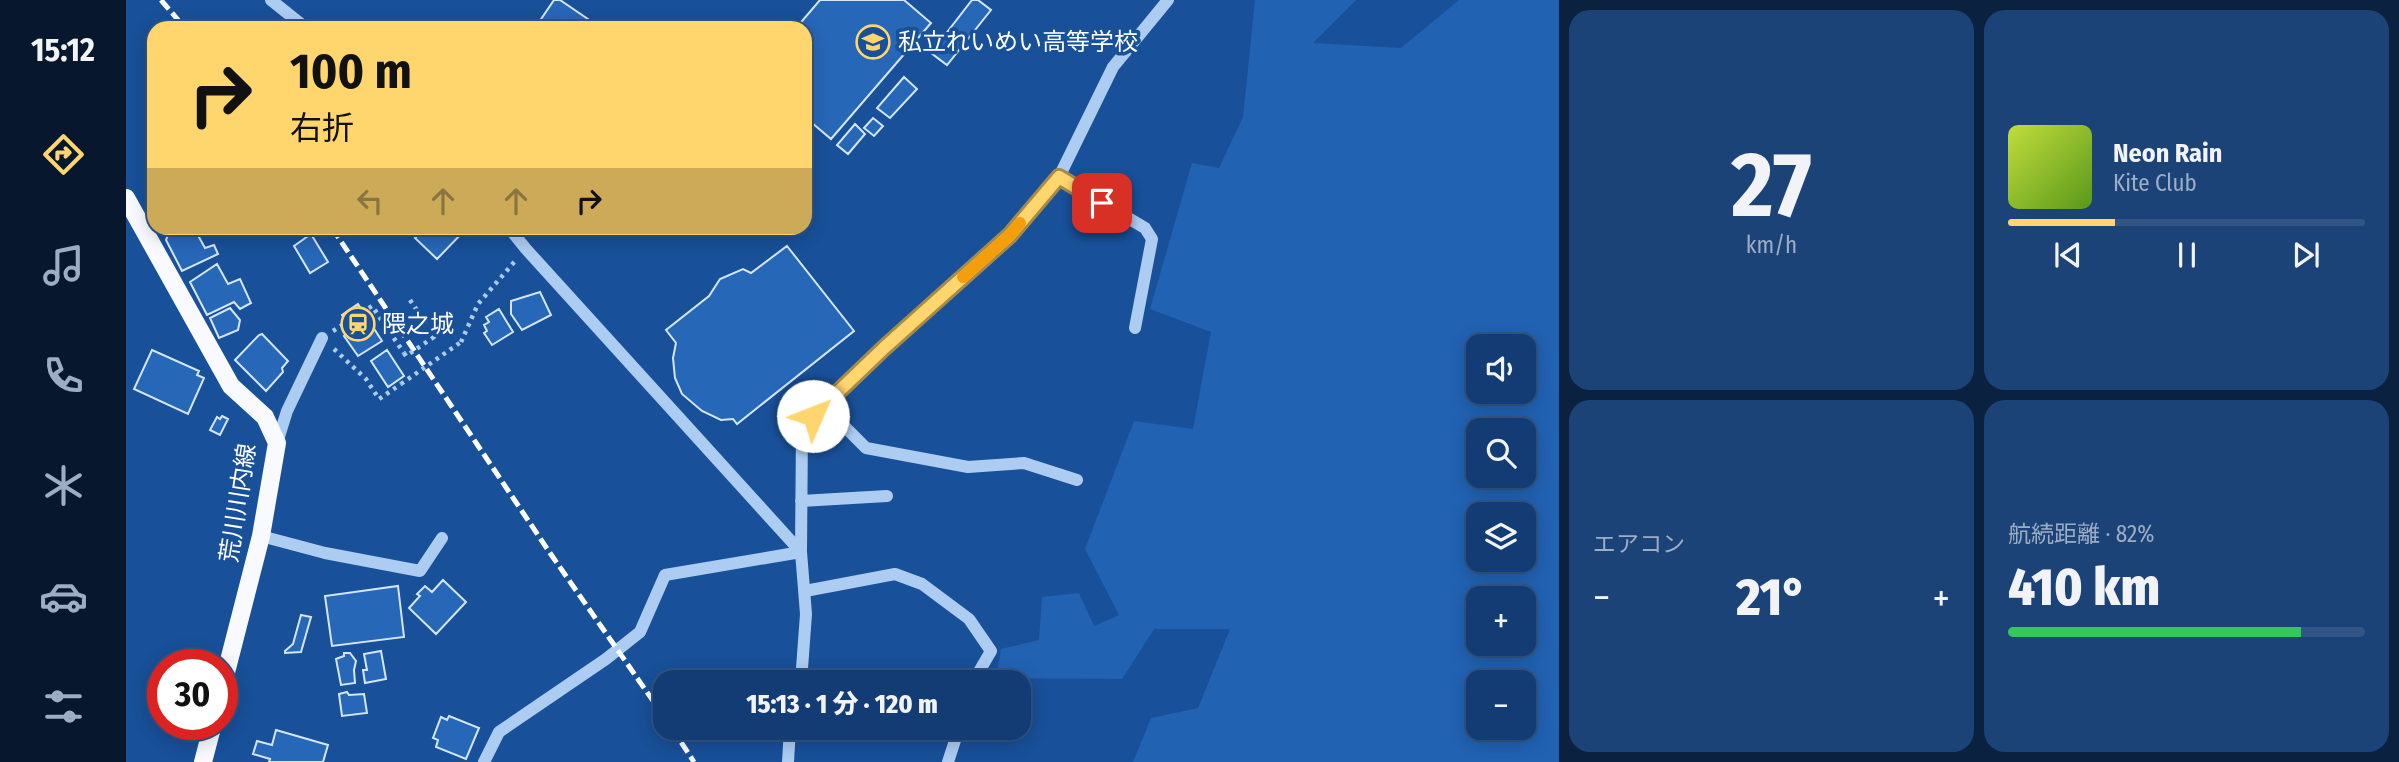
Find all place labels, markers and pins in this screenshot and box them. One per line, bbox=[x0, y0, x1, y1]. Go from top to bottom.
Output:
school or university icon: 私立れいめい高等学校 bbox=[854, 23, 892, 61]
place label: 私立れいめい高等学校 bbox=[898, 28, 1138, 56]
pin bbox=[1072, 173, 1132, 233]
station icon: 隈之城 bbox=[339, 305, 377, 343]
place label: 隈之城 bbox=[382, 310, 454, 338]

